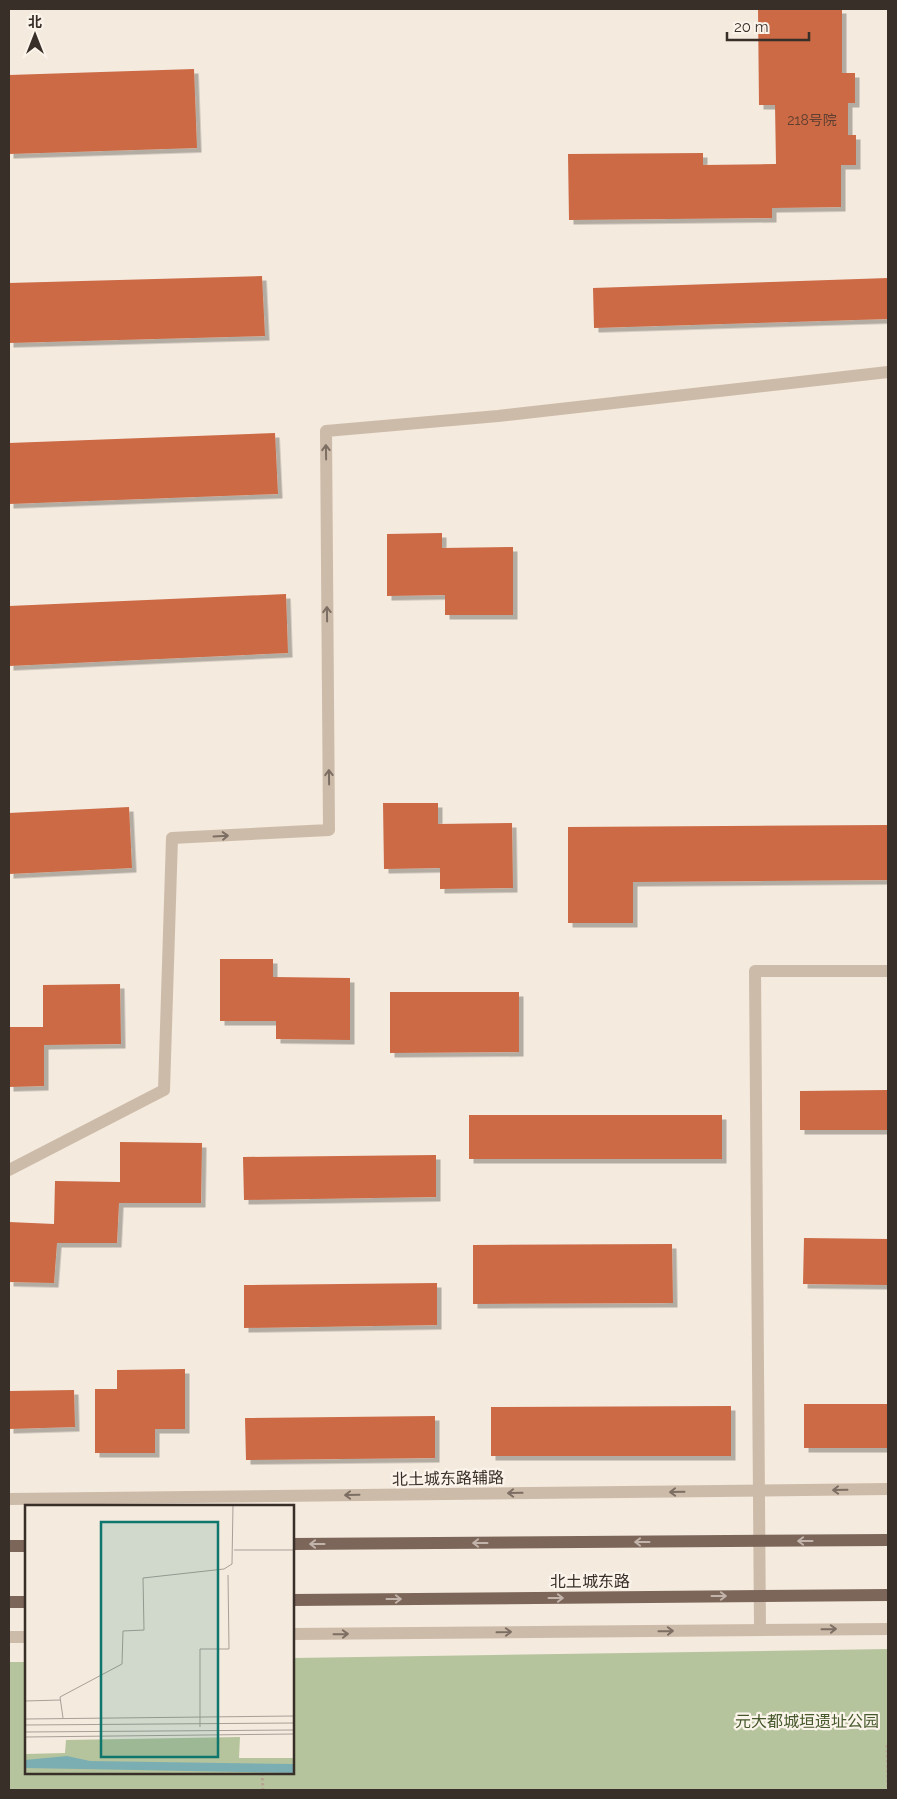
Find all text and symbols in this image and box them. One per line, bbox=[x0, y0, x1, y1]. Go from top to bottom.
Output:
north arrow bbox=[10, 10, 60, 60]
scale bar bbox=[727, 10, 810, 42]
text: 北 bbox=[28, 14, 42, 30]
text: 20 m bbox=[734, 18, 769, 36]
house number: 218号院 bbox=[787, 112, 837, 128]
one-way arrow bbox=[321, 444, 331, 460]
one-way arrow bbox=[322, 606, 332, 622]
one-way arrow bbox=[324, 769, 334, 785]
one-way arrow bbox=[212, 831, 228, 840]
street label: 北土城东路辅路 bbox=[392, 1468, 504, 1489]
one-way arrow bbox=[832, 1485, 848, 1495]
one-way arrow bbox=[669, 1487, 686, 1497]
one-way arrow bbox=[507, 1489, 523, 1498]
one-way arrow bbox=[344, 1490, 360, 1500]
inset map bbox=[25, 1505, 294, 1774]
one-way arrow bbox=[797, 1536, 813, 1545]
one-way arrow bbox=[634, 1537, 650, 1547]
one-way arrow bbox=[472, 1538, 488, 1548]
one-way arrow bbox=[309, 1539, 326, 1549]
street label: 北土城东路 bbox=[550, 1572, 630, 1591]
one-way arrow bbox=[710, 1591, 726, 1601]
one-way arrow bbox=[548, 1593, 564, 1603]
one-way arrow bbox=[385, 1594, 401, 1604]
one-way arrow bbox=[820, 1624, 836, 1634]
one-way arrow bbox=[658, 1626, 674, 1636]
one-way arrow bbox=[495, 1628, 511, 1637]
one-way arrow bbox=[332, 1629, 349, 1639]
park label: 元大都城垣遗址公园 bbox=[735, 1712, 879, 1731]

